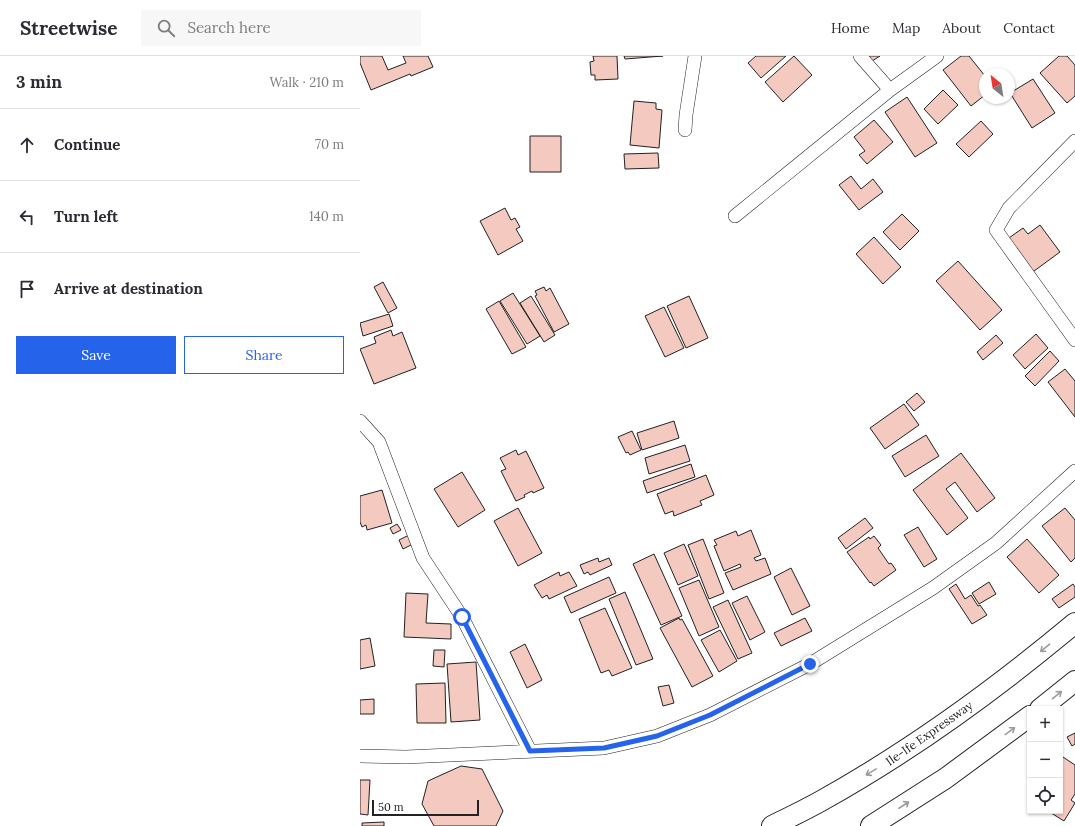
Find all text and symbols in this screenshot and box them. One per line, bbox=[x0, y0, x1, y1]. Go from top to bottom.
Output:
search box bbox=[141, 10, 421, 46]
text: Streetwise bbox=[20, 16, 117, 40]
icon: search bbox=[155, 17, 177, 39]
text: Search here bbox=[187, 18, 271, 37]
text: Home bbox=[831, 19, 870, 37]
text: Map bbox=[892, 19, 920, 37]
text: About bbox=[942, 19, 981, 37]
text: Contact bbox=[1003, 19, 1055, 37]
north arrow bbox=[979, 68, 1015, 104]
text: 3 min bbox=[16, 71, 62, 93]
text: Walk · 210 m bbox=[269, 74, 344, 91]
icon: ahead bbox=[16, 134, 38, 156]
text: Continue bbox=[54, 135, 120, 154]
text: 70 m bbox=[315, 136, 344, 153]
icon: left bbox=[16, 206, 38, 228]
text: Turn left bbox=[54, 207, 118, 226]
text: 140 m bbox=[309, 208, 344, 225]
icon: arrive bbox=[16, 278, 38, 300]
text: Arrive at destination bbox=[54, 279, 203, 298]
button: Save bbox=[16, 336, 176, 374]
button: Share bbox=[184, 336, 344, 374]
route start bbox=[453, 608, 471, 626]
one-way arrow bbox=[1040, 644, 1050, 653]
route end bbox=[801, 655, 819, 673]
one-way arrow bbox=[1052, 691, 1063, 699]
street label: Ile-Ife Expressway bbox=[883, 697, 976, 769]
map controls bbox=[1027, 706, 1063, 814]
button: + bbox=[1027, 706, 1063, 742]
one-way arrow bbox=[1005, 726, 1016, 735]
button: − bbox=[1027, 742, 1063, 778]
one-way arrow bbox=[866, 768, 877, 776]
button: locate bbox=[1027, 778, 1063, 814]
scale bar bbox=[372, 798, 479, 817]
text: 50 m bbox=[378, 800, 404, 814]
one-way arrow bbox=[898, 801, 909, 809]

